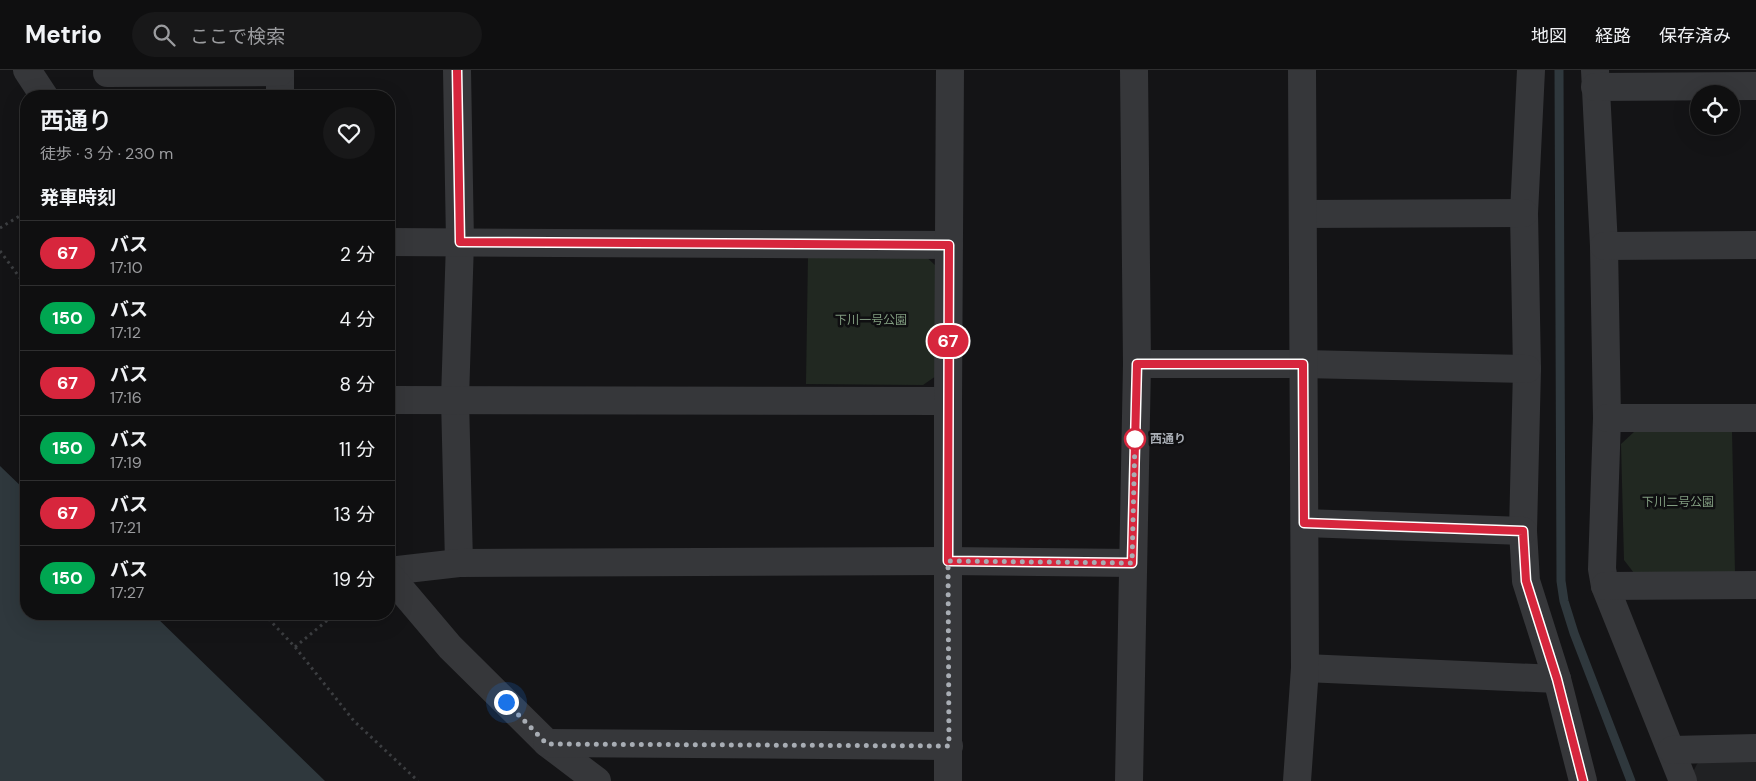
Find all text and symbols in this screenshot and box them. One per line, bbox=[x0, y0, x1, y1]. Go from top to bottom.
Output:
search box bbox=[132, 12, 482, 57]
text: Metrio bbox=[25, 19, 102, 50]
icon: search bbox=[150, 21, 178, 49]
text: ここで検索 bbox=[190, 24, 285, 49]
text: 地図 bbox=[1531, 24, 1567, 48]
text: 経路 bbox=[1595, 24, 1631, 48]
text: 保存済み bbox=[1659, 24, 1731, 48]
map controls bbox=[1690, 85, 1740, 135]
button: locate bbox=[1690, 85, 1740, 135]
text: 西通り bbox=[40, 105, 112, 136]
button: heart bbox=[323, 107, 375, 159]
text: 徒歩 · 3 分 · 230 m bbox=[40, 143, 173, 164]
text: 発車時刻 bbox=[40, 185, 116, 210]
text: バス bbox=[110, 232, 148, 257]
text: 67 bbox=[57, 241, 78, 265]
text: 2 分 bbox=[340, 242, 375, 267]
text: 17:10 bbox=[110, 257, 143, 278]
text: バス bbox=[110, 297, 148, 322]
text: 150 bbox=[52, 306, 83, 330]
text: 4 分 bbox=[339, 307, 375, 332]
park label: 下川一号公園 bbox=[835, 312, 907, 328]
text: 17:12 bbox=[110, 322, 141, 343]
line badge: 67 bbox=[926, 325, 970, 357]
text: 67 bbox=[938, 329, 958, 353]
text: バス bbox=[110, 362, 148, 387]
text: 67 bbox=[57, 371, 78, 395]
text: 8 分 bbox=[339, 372, 375, 397]
text: 17:16 bbox=[110, 387, 142, 408]
text: バス bbox=[110, 427, 148, 452]
marker: 西通り bbox=[1124, 428, 1146, 450]
place label: 西通り bbox=[1150, 431, 1186, 447]
text: 150 bbox=[52, 436, 83, 460]
text: 11 分 bbox=[339, 437, 375, 462]
text: 17:19 bbox=[110, 452, 142, 473]
text: バス bbox=[110, 492, 148, 517]
park label: 下川二号公園 bbox=[1642, 494, 1714, 510]
text: 67 bbox=[57, 501, 78, 525]
text: 13 分 bbox=[334, 502, 375, 527]
text: 17:21 bbox=[110, 517, 141, 538]
text: バス bbox=[110, 557, 148, 582]
text: 150 bbox=[52, 566, 83, 590]
text: 19 分 bbox=[333, 567, 375, 592]
text: 17:27 bbox=[110, 582, 144, 603]
your location bbox=[494, 690, 519, 715]

